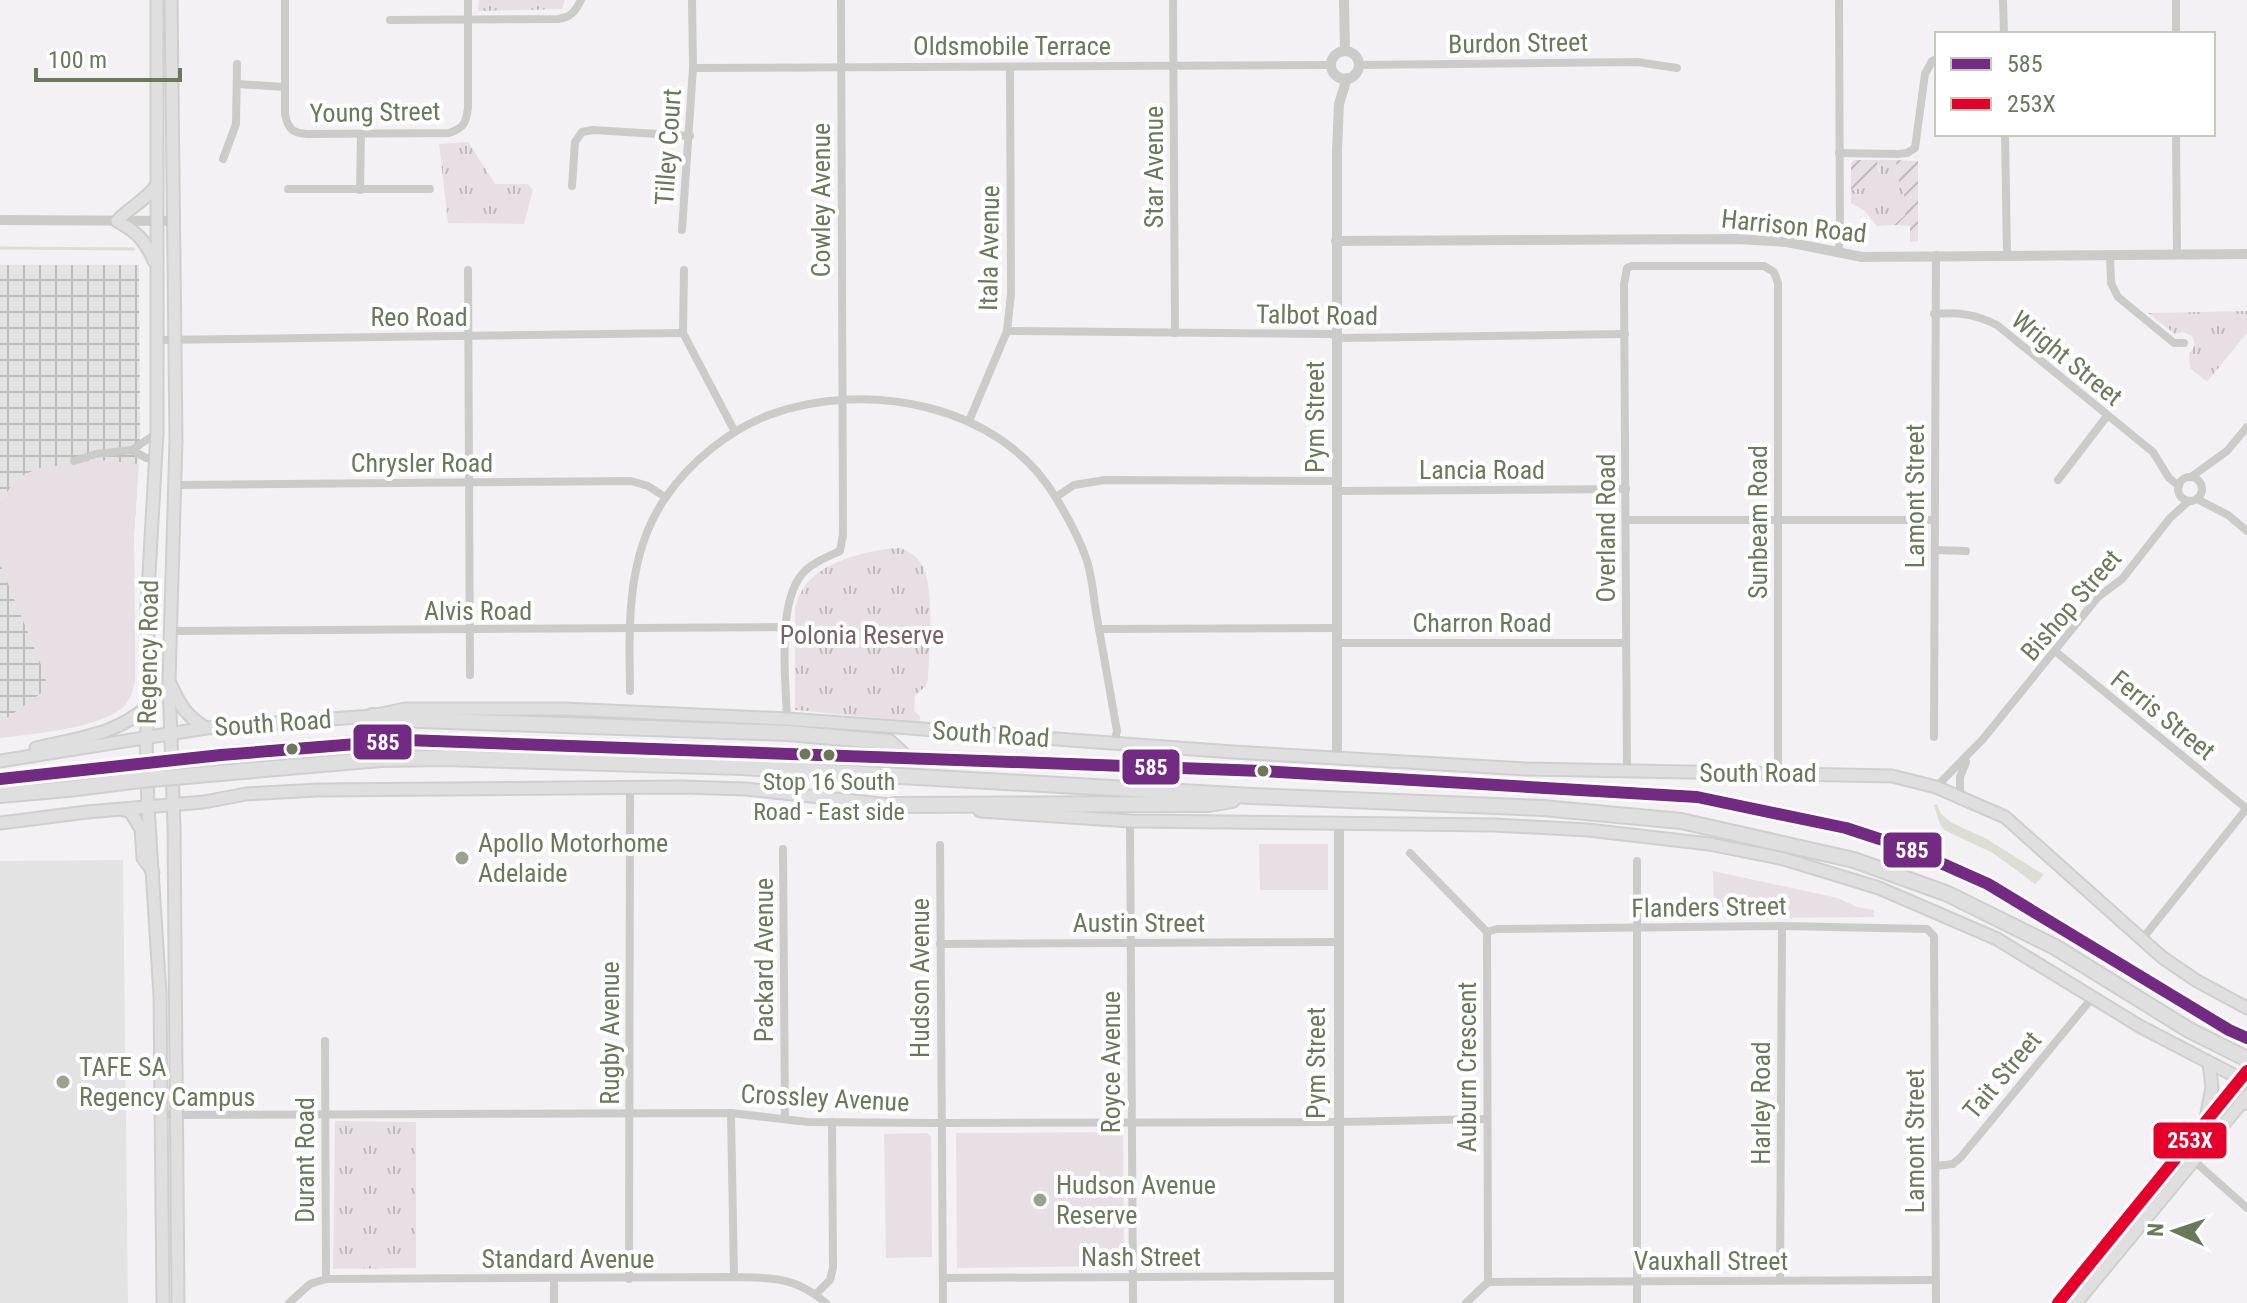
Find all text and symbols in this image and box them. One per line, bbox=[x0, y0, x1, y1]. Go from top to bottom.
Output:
street label: Burdon Street bbox=[1448, 27, 1588, 59]
street label: Oldsmobile Terrace bbox=[913, 31, 1111, 61]
scale bar bbox=[36, 32, 180, 82]
legend bbox=[1935, 32, 2215, 136]
text: 100 m bbox=[48, 46, 107, 74]
text: 585 bbox=[2007, 50, 2043, 78]
street label: Tilley Court bbox=[649, 88, 687, 206]
text: 253X bbox=[2007, 90, 2056, 118]
street label: Young Street bbox=[309, 96, 441, 128]
street label: Star Avenue bbox=[1139, 106, 1169, 228]
street label: Cowley Avenue bbox=[806, 123, 836, 277]
street label: Itala Avenue bbox=[973, 185, 1005, 311]
street label: Harrison Road bbox=[1720, 203, 1868, 249]
street label: Talbot Road bbox=[1256, 299, 1378, 331]
street label: Reo Road bbox=[370, 302, 468, 332]
street label: Wright Street bbox=[2006, 304, 2128, 412]
street label: Pym Street bbox=[1300, 361, 1330, 473]
street label: Lamont Street bbox=[1900, 424, 1930, 568]
street label: Sunbeam Road bbox=[1743, 445, 1773, 599]
street label: Chrysler Road bbox=[351, 448, 493, 478]
street label: Overland Road bbox=[1591, 454, 1621, 602]
street label: Lancia Road bbox=[1419, 455, 1545, 485]
street label: Bishop Street bbox=[2015, 543, 2127, 667]
street label: Regency Road bbox=[132, 579, 164, 725]
street label: Alvis Road bbox=[424, 596, 532, 626]
street label: Charron Road bbox=[1412, 608, 1552, 638]
park label: Polonia Reserve bbox=[780, 620, 944, 650]
street label: Ferris Street bbox=[2105, 664, 2221, 766]
street label: South Road bbox=[213, 704, 333, 742]
street label: South Road bbox=[931, 715, 1051, 753]
line badge: 585 bbox=[352, 723, 413, 761]
text: 585 bbox=[366, 730, 400, 755]
unlabelled marker bbox=[284, 741, 300, 757]
unlabelled marker bbox=[797, 746, 813, 762]
marker: Stop 16 South Road - East side bbox=[821, 747, 837, 763]
line badge: 585 bbox=[1121, 748, 1181, 786]
text: 585 bbox=[1134, 755, 1168, 780]
street label: South Road bbox=[1699, 758, 1817, 788]
unlabelled marker bbox=[1255, 763, 1271, 779]
place label: Stop 16 South Road - East side bbox=[753, 768, 905, 826]
place label: Apollo Motorhome Adelaide bbox=[478, 828, 668, 888]
line badge: 585 bbox=[1882, 831, 1943, 869]
text: 585 bbox=[1895, 838, 1929, 863]
marker: Apollo Motorhome Adelaide bbox=[453, 849, 471, 867]
street label: Packard Avenue bbox=[749, 878, 779, 1042]
street label: Flanders Street bbox=[1631, 891, 1787, 923]
street label: Hudson Avenue bbox=[905, 898, 935, 1058]
street label: Austin Street bbox=[1073, 908, 1205, 938]
street label: Rugby Avenue bbox=[595, 961, 625, 1105]
street label: Auburn Crescent bbox=[1452, 982, 1482, 1152]
street label: Royce Avenue bbox=[1096, 991, 1126, 1133]
street label: Pym Street bbox=[1301, 1007, 1331, 1119]
street label: Tait Street bbox=[1957, 1025, 2047, 1125]
street label: Harley Road bbox=[1746, 1041, 1776, 1165]
place label: TAFE SA Regency Campus bbox=[79, 1052, 255, 1112]
street label: Lamont Street bbox=[1900, 1069, 1930, 1213]
marker: TAFE SA Regency Campus bbox=[54, 1073, 72, 1091]
street label: Crossley Avenue bbox=[740, 1079, 910, 1117]
street label: Durant Road bbox=[290, 1097, 320, 1223]
line badge: 253X bbox=[2152, 1121, 2228, 1160]
text: 253X bbox=[2167, 1128, 2213, 1153]
place label: Hudson Avenue Reserve bbox=[1056, 1170, 1216, 1230]
marker: Hudson Avenue Reserve bbox=[1031, 1191, 1049, 1209]
north arrow bbox=[2135, 1191, 2215, 1271]
text: N bbox=[2143, 1223, 2168, 1237]
street label: Nash Street bbox=[1081, 1242, 1201, 1272]
street label: Standard Avenue bbox=[482, 1244, 654, 1274]
street label: Vauxhall Street bbox=[1634, 1246, 1788, 1276]

